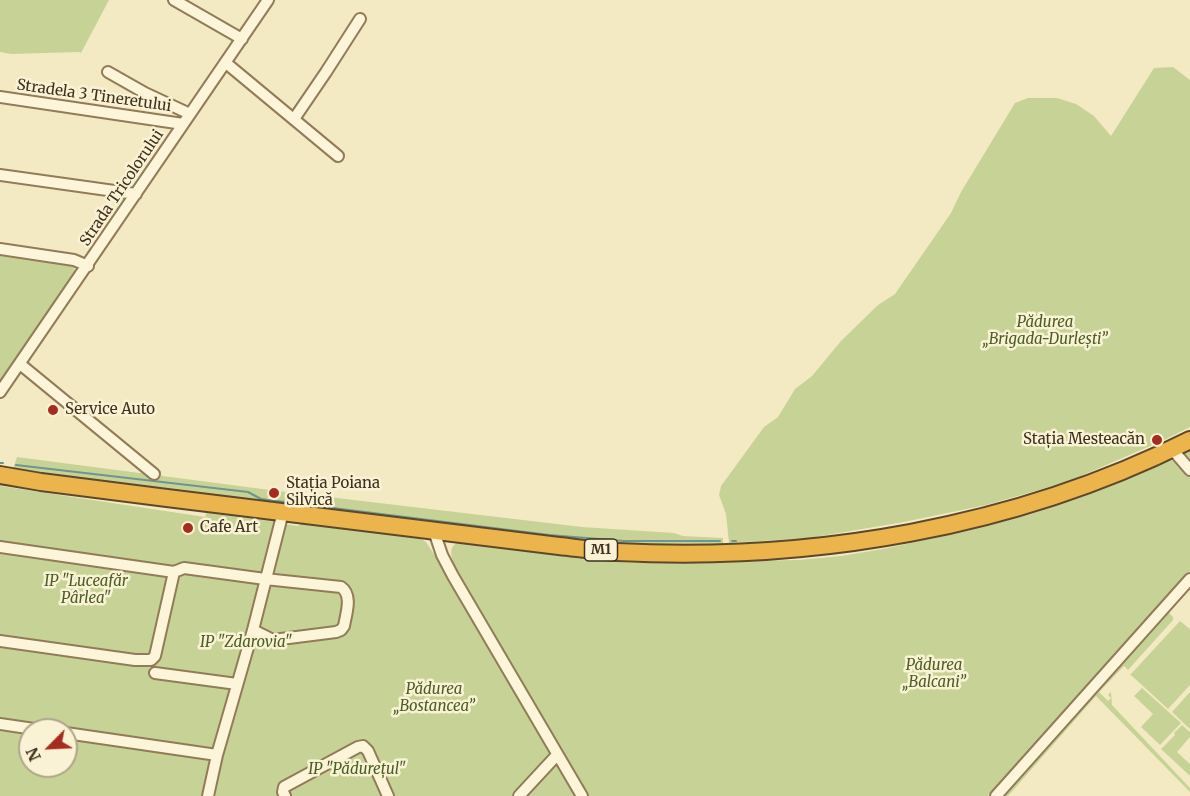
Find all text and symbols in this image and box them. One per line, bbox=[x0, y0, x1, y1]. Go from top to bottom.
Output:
street label: Stradela 3 Tineretului bbox=[16, 76, 172, 116]
street label: Strada Tricolorului bbox=[76, 126, 168, 250]
park label: Pădurea „Brigada-Durlești” bbox=[982, 314, 1108, 349]
place label: Service Auto bbox=[65, 401, 155, 419]
marker: Service Auto bbox=[46, 403, 60, 417]
place label: Stația Mesteacăn bbox=[1023, 431, 1145, 449]
marker: Stația Mesteacăn bbox=[1150, 433, 1164, 447]
place label: Stația Poiana Silvică bbox=[286, 475, 380, 510]
marker: Stația Poiana Silvică bbox=[267, 486, 281, 500]
place label: Cafe Art bbox=[200, 519, 258, 537]
marker: Cafe Art bbox=[181, 521, 195, 535]
road number: M1 bbox=[584, 539, 618, 561]
park label: IP "Luceafăr Pârlea" bbox=[44, 573, 128, 608]
park label: IP "Zdarovia" bbox=[200, 634, 292, 652]
park label: Pădurea „Balcani” bbox=[902, 657, 966, 692]
park label: Pădurea „Bostancea” bbox=[393, 681, 475, 716]
north arrow bbox=[18, 718, 78, 778]
text: N bbox=[22, 745, 45, 764]
park label: IP "Pădurețul" bbox=[308, 761, 406, 779]

